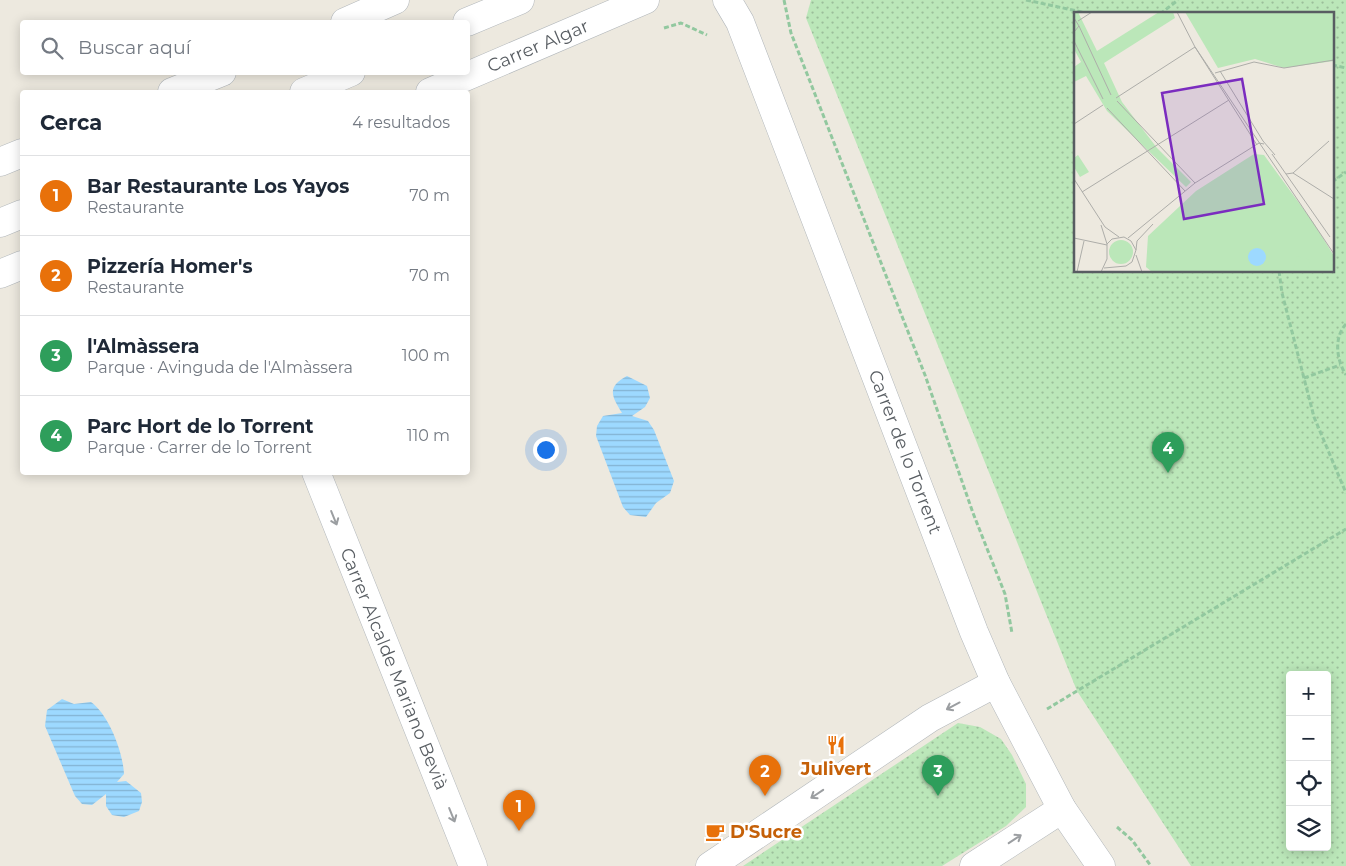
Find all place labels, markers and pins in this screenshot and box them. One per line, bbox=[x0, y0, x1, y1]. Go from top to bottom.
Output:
pin: 4 bbox=[1152, 432, 1184, 473]
restaurant icon: Julivert bbox=[825, 734, 847, 756]
pin: 2 bbox=[749, 755, 781, 796]
pin: 3 bbox=[922, 755, 954, 796]
place label: Julivert bbox=[800, 758, 872, 780]
pin: 1 bbox=[503, 790, 535, 831]
cafe icon: D'Sucre bbox=[704, 821, 726, 843]
place label: D'Sucre bbox=[730, 821, 802, 843]

